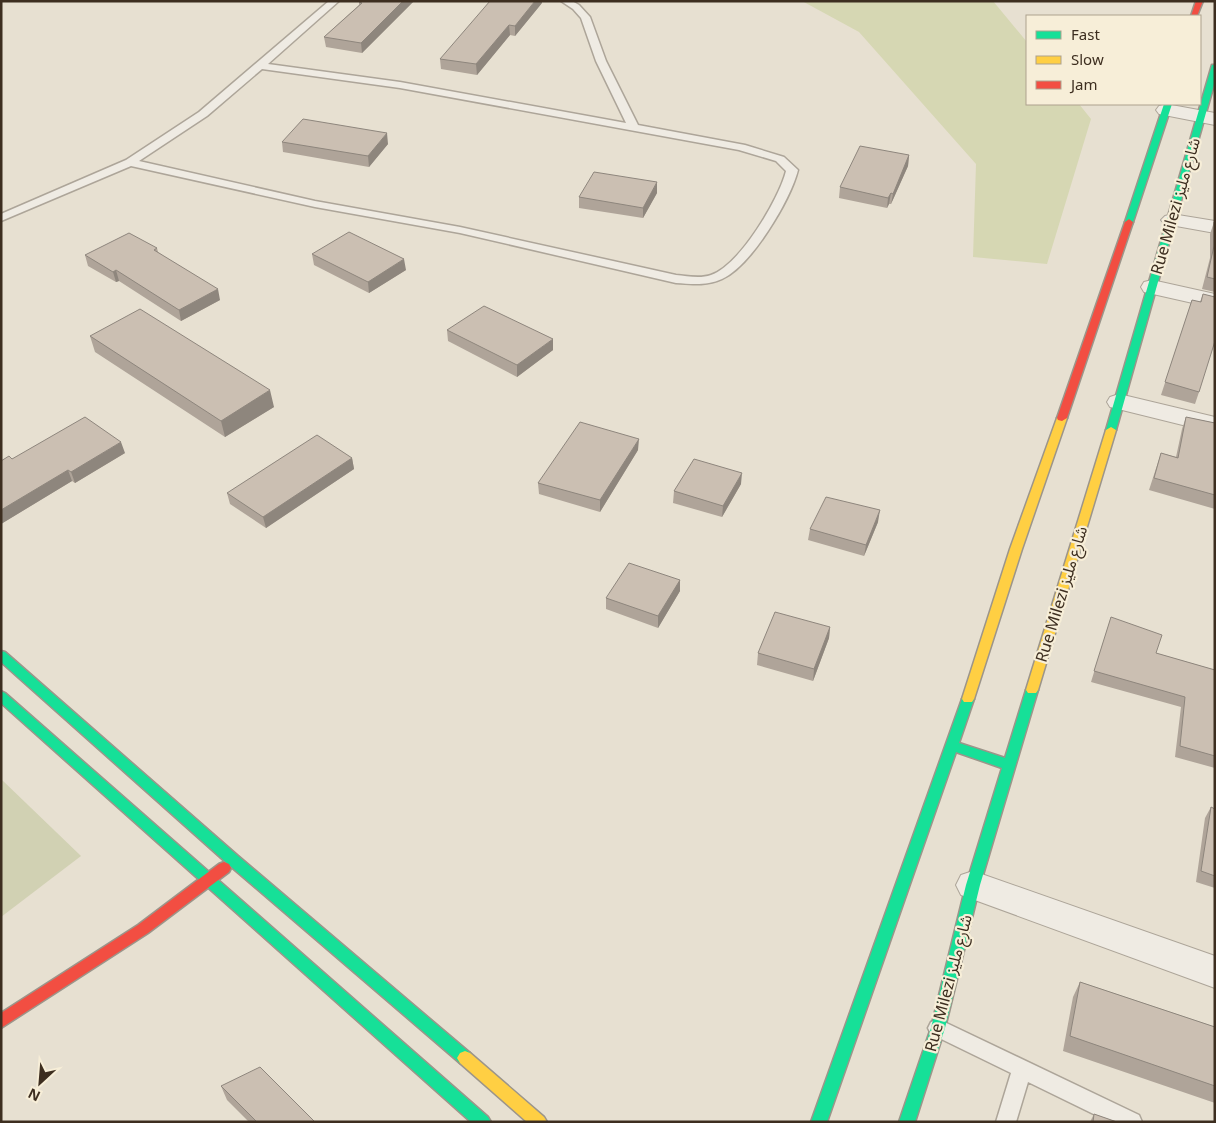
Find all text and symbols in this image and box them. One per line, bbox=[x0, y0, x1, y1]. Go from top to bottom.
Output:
legend bbox=[1026, 15, 1201, 105]
text: Fast bbox=[1071, 19, 1100, 51]
text: Slow bbox=[1071, 44, 1104, 76]
text: Jam bbox=[1069, 69, 1098, 101]
street label: Rue Milezi شارع مليز bbox=[1140, 134, 1212, 279]
street label: Rue Milezi شارع مليز bbox=[1025, 522, 1099, 667]
street label: Rue Milezi شارع مليز bbox=[914, 911, 984, 1056]
north arrow bbox=[15, 1058, 65, 1108]
text: N bbox=[23, 1079, 46, 1110]

